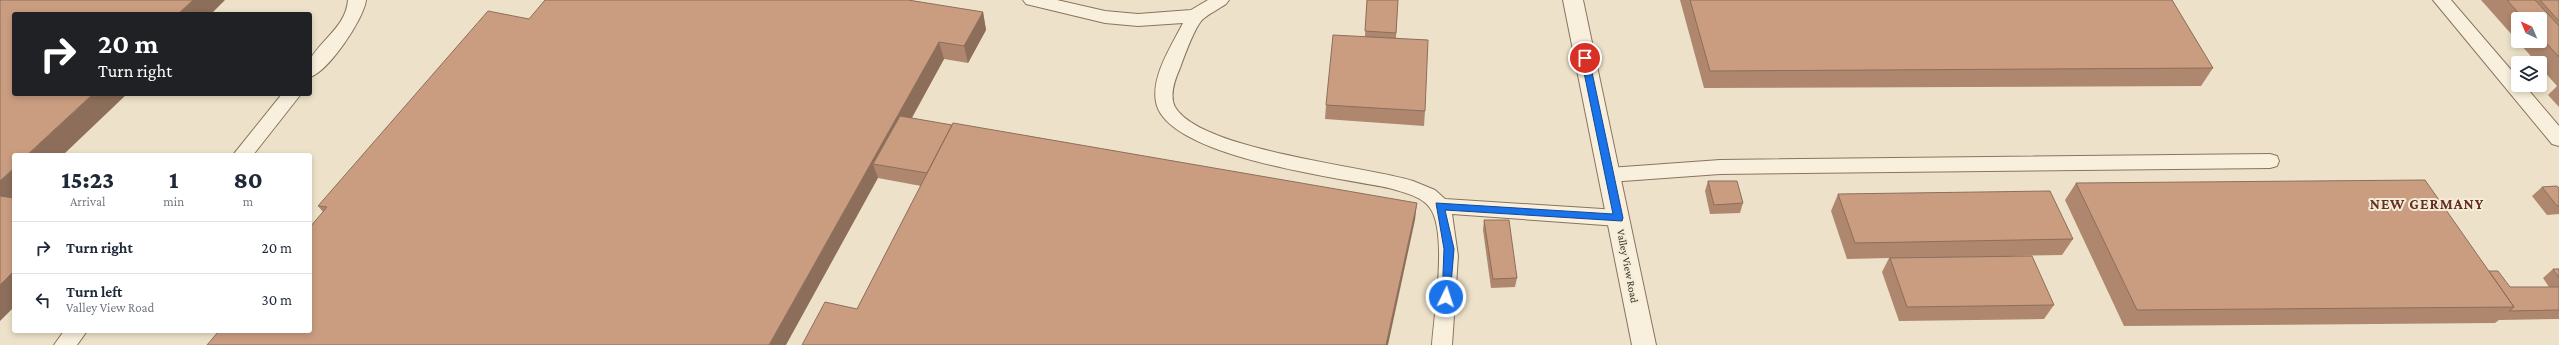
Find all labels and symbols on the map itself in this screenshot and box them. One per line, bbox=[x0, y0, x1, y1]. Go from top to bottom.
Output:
north arrow bbox=[2511, 12, 2547, 48]
pin bbox=[1568, 41, 1602, 75]
district label: NEW GERMANY bbox=[2370, 196, 2484, 212]
street label: Valley View Road bbox=[1614, 228, 1641, 304]
position arrow bbox=[1425, 276, 1467, 318]

